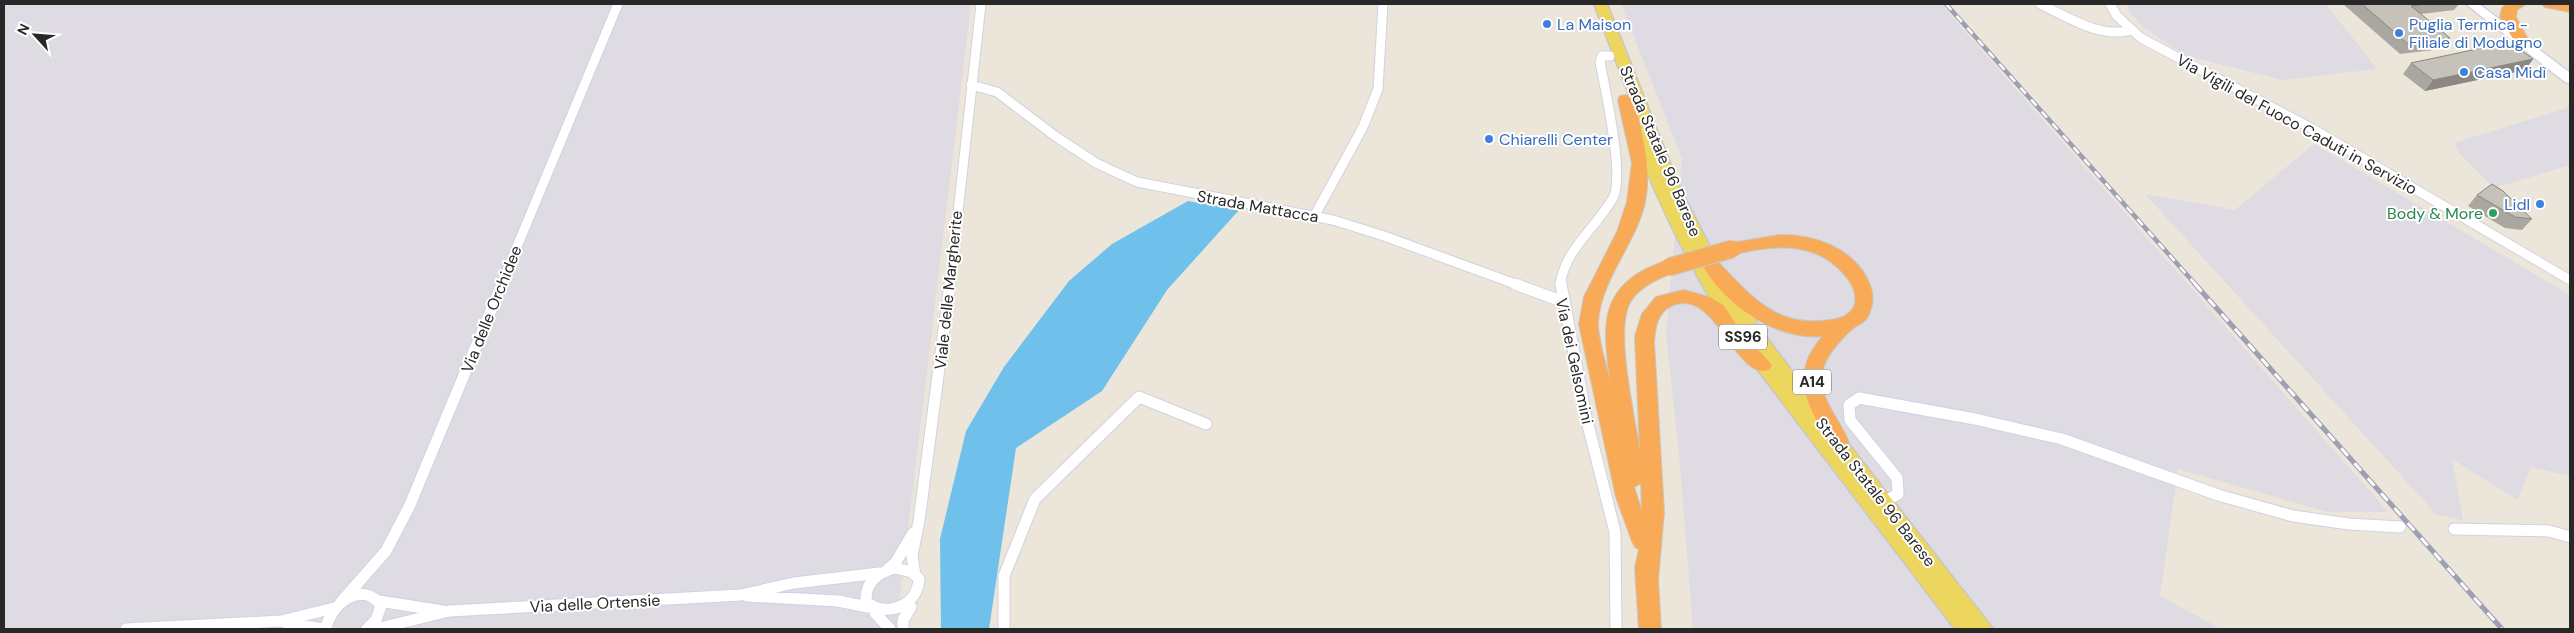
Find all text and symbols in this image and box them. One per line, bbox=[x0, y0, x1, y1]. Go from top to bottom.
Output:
north arrow bbox=[10, 10, 60, 60]
place label: La Maison bbox=[1557, 14, 1631, 35]
place label: Puglia Termica - Filiale di Modugno bbox=[2409, 14, 2542, 53]
marker: La Maison bbox=[1541, 18, 1553, 30]
text: N bbox=[13, 21, 34, 38]
marker: Puglia Termica - Filiale di Modugno bbox=[2393, 27, 2405, 39]
street label: Via Vigili del Fuoco Caduti in Servizio bbox=[2173, 49, 2421, 200]
place label: Casa Midì bbox=[2474, 62, 2546, 83]
street label: Strada Statale 96 Barese bbox=[1615, 63, 1706, 240]
marker: Casa Midì bbox=[2458, 66, 2470, 78]
place label: Chiarelli Center bbox=[1499, 129, 1613, 150]
marker: Chiarelli Center bbox=[1483, 133, 1495, 145]
street label: Strada Mattacca bbox=[1195, 185, 1320, 228]
place label: Lidl bbox=[2504, 194, 2530, 215]
marker: Lidl bbox=[2534, 198, 2546, 210]
place label: Body & More bbox=[2387, 203, 2483, 224]
marker: Body & More bbox=[2487, 207, 2499, 219]
street label: Viale delle Margherite bbox=[930, 210, 967, 371]
street label: Via delle Orchidee bbox=[456, 242, 527, 376]
street label: Via dei Gelsomini bbox=[1551, 296, 1598, 426]
road number: SS96 bbox=[1719, 324, 1767, 350]
road number: A14 bbox=[1793, 370, 1831, 394]
street label: Strada Statale 96 Barese bbox=[1811, 413, 1940, 571]
street label: Via delle Ortensie bbox=[529, 590, 661, 617]

